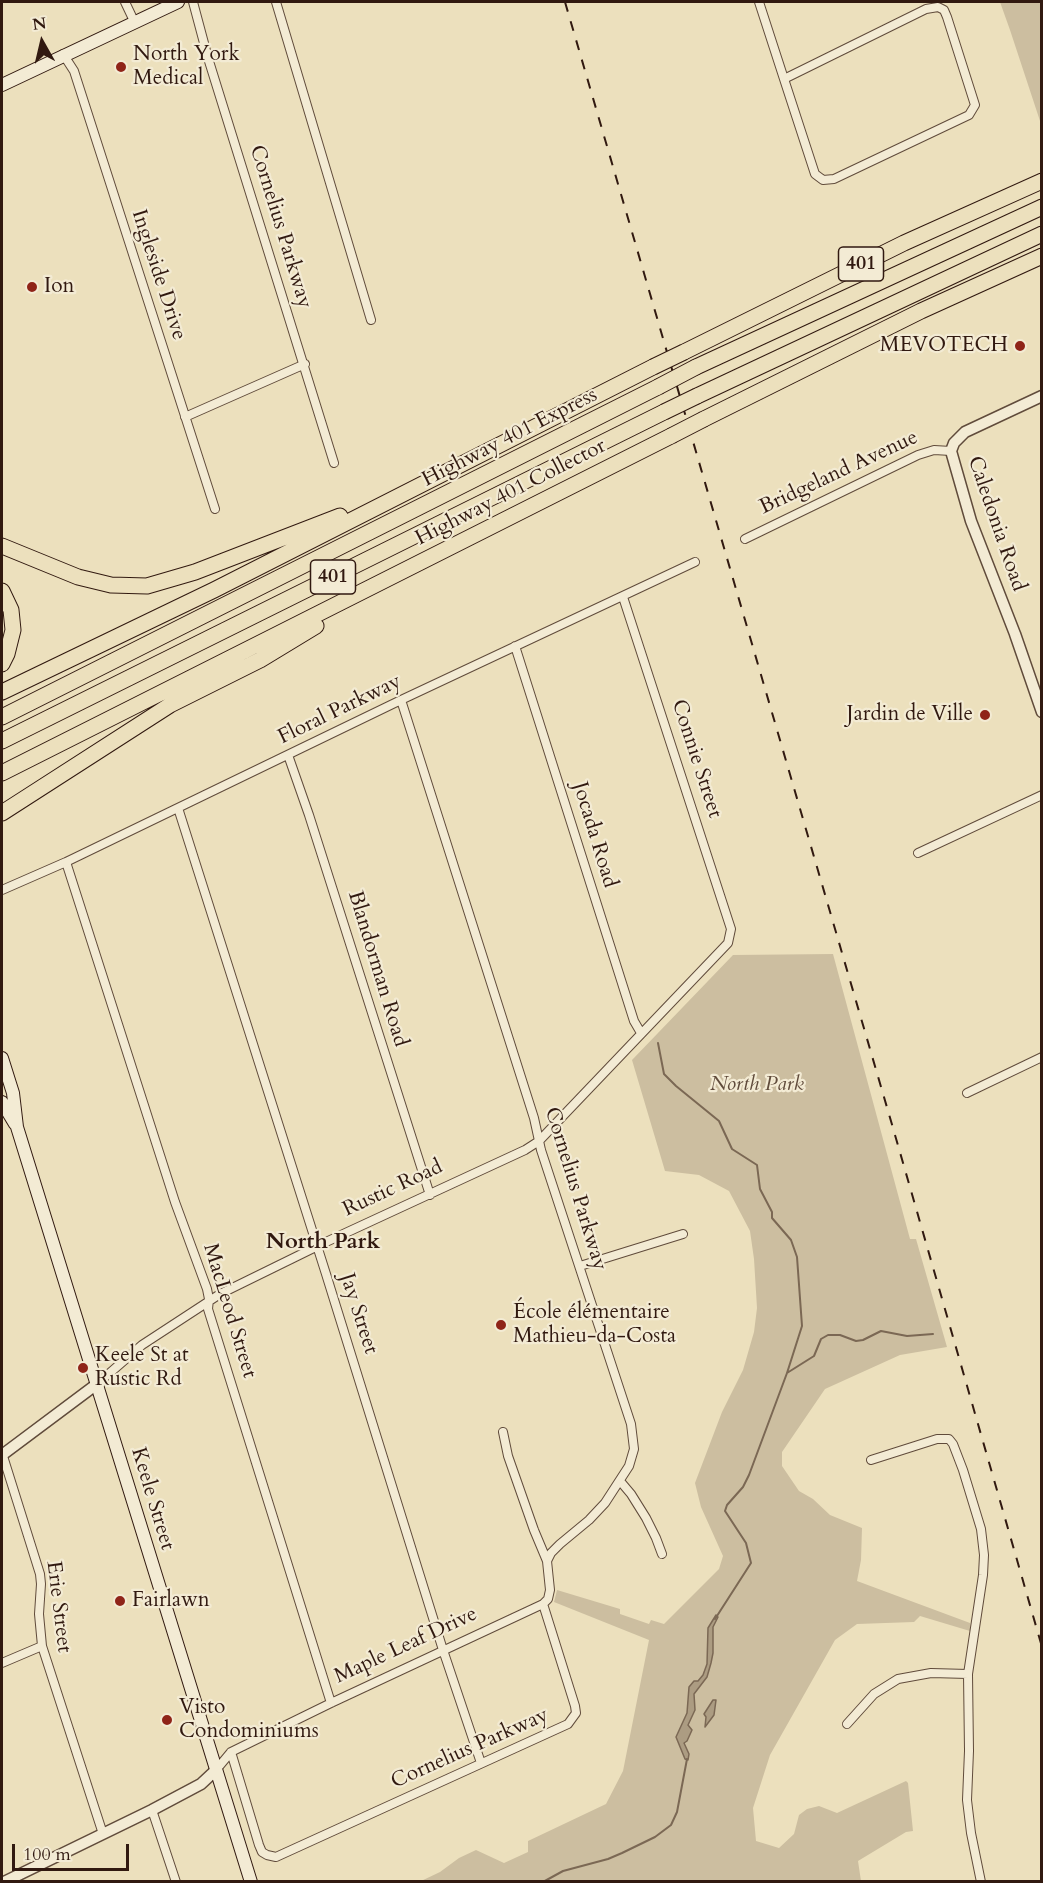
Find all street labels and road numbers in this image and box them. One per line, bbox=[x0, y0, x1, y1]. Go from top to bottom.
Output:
street label: Cornelius Parkway bbox=[243, 142, 317, 312]
street label: Ingleside Drive bbox=[125, 207, 191, 343]
road number: 401 bbox=[838, 247, 884, 281]
street label: Highway 401 Express bbox=[418, 383, 602, 493]
street label: Bridgeland Avenue bbox=[756, 425, 922, 521]
street label: Highway 401 Collector bbox=[412, 434, 610, 552]
street label: Caledonia Road bbox=[961, 453, 1031, 595]
road number: 401 bbox=[310, 560, 356, 594]
street label: Floral Parkway bbox=[274, 669, 406, 751]
street label: Connie Street bbox=[665, 697, 727, 821]
street label: Jocada Road bbox=[566, 779, 622, 891]
street label: Blandorman Road bbox=[341, 888, 413, 1050]
street label: Cornelius Parkway bbox=[538, 1104, 612, 1274]
street label: Rustic Road bbox=[339, 1155, 447, 1223]
street label: MacLeod Street bbox=[197, 1241, 261, 1381]
street label: Jay Street bbox=[333, 1270, 383, 1358]
street label: Keele Street bbox=[124, 1445, 180, 1553]
street label: Erie Street bbox=[40, 1560, 76, 1654]
street label: Maple Leaf Drive bbox=[331, 1602, 481, 1690]
street label: Cornelius Parkway bbox=[388, 1703, 552, 1795]

